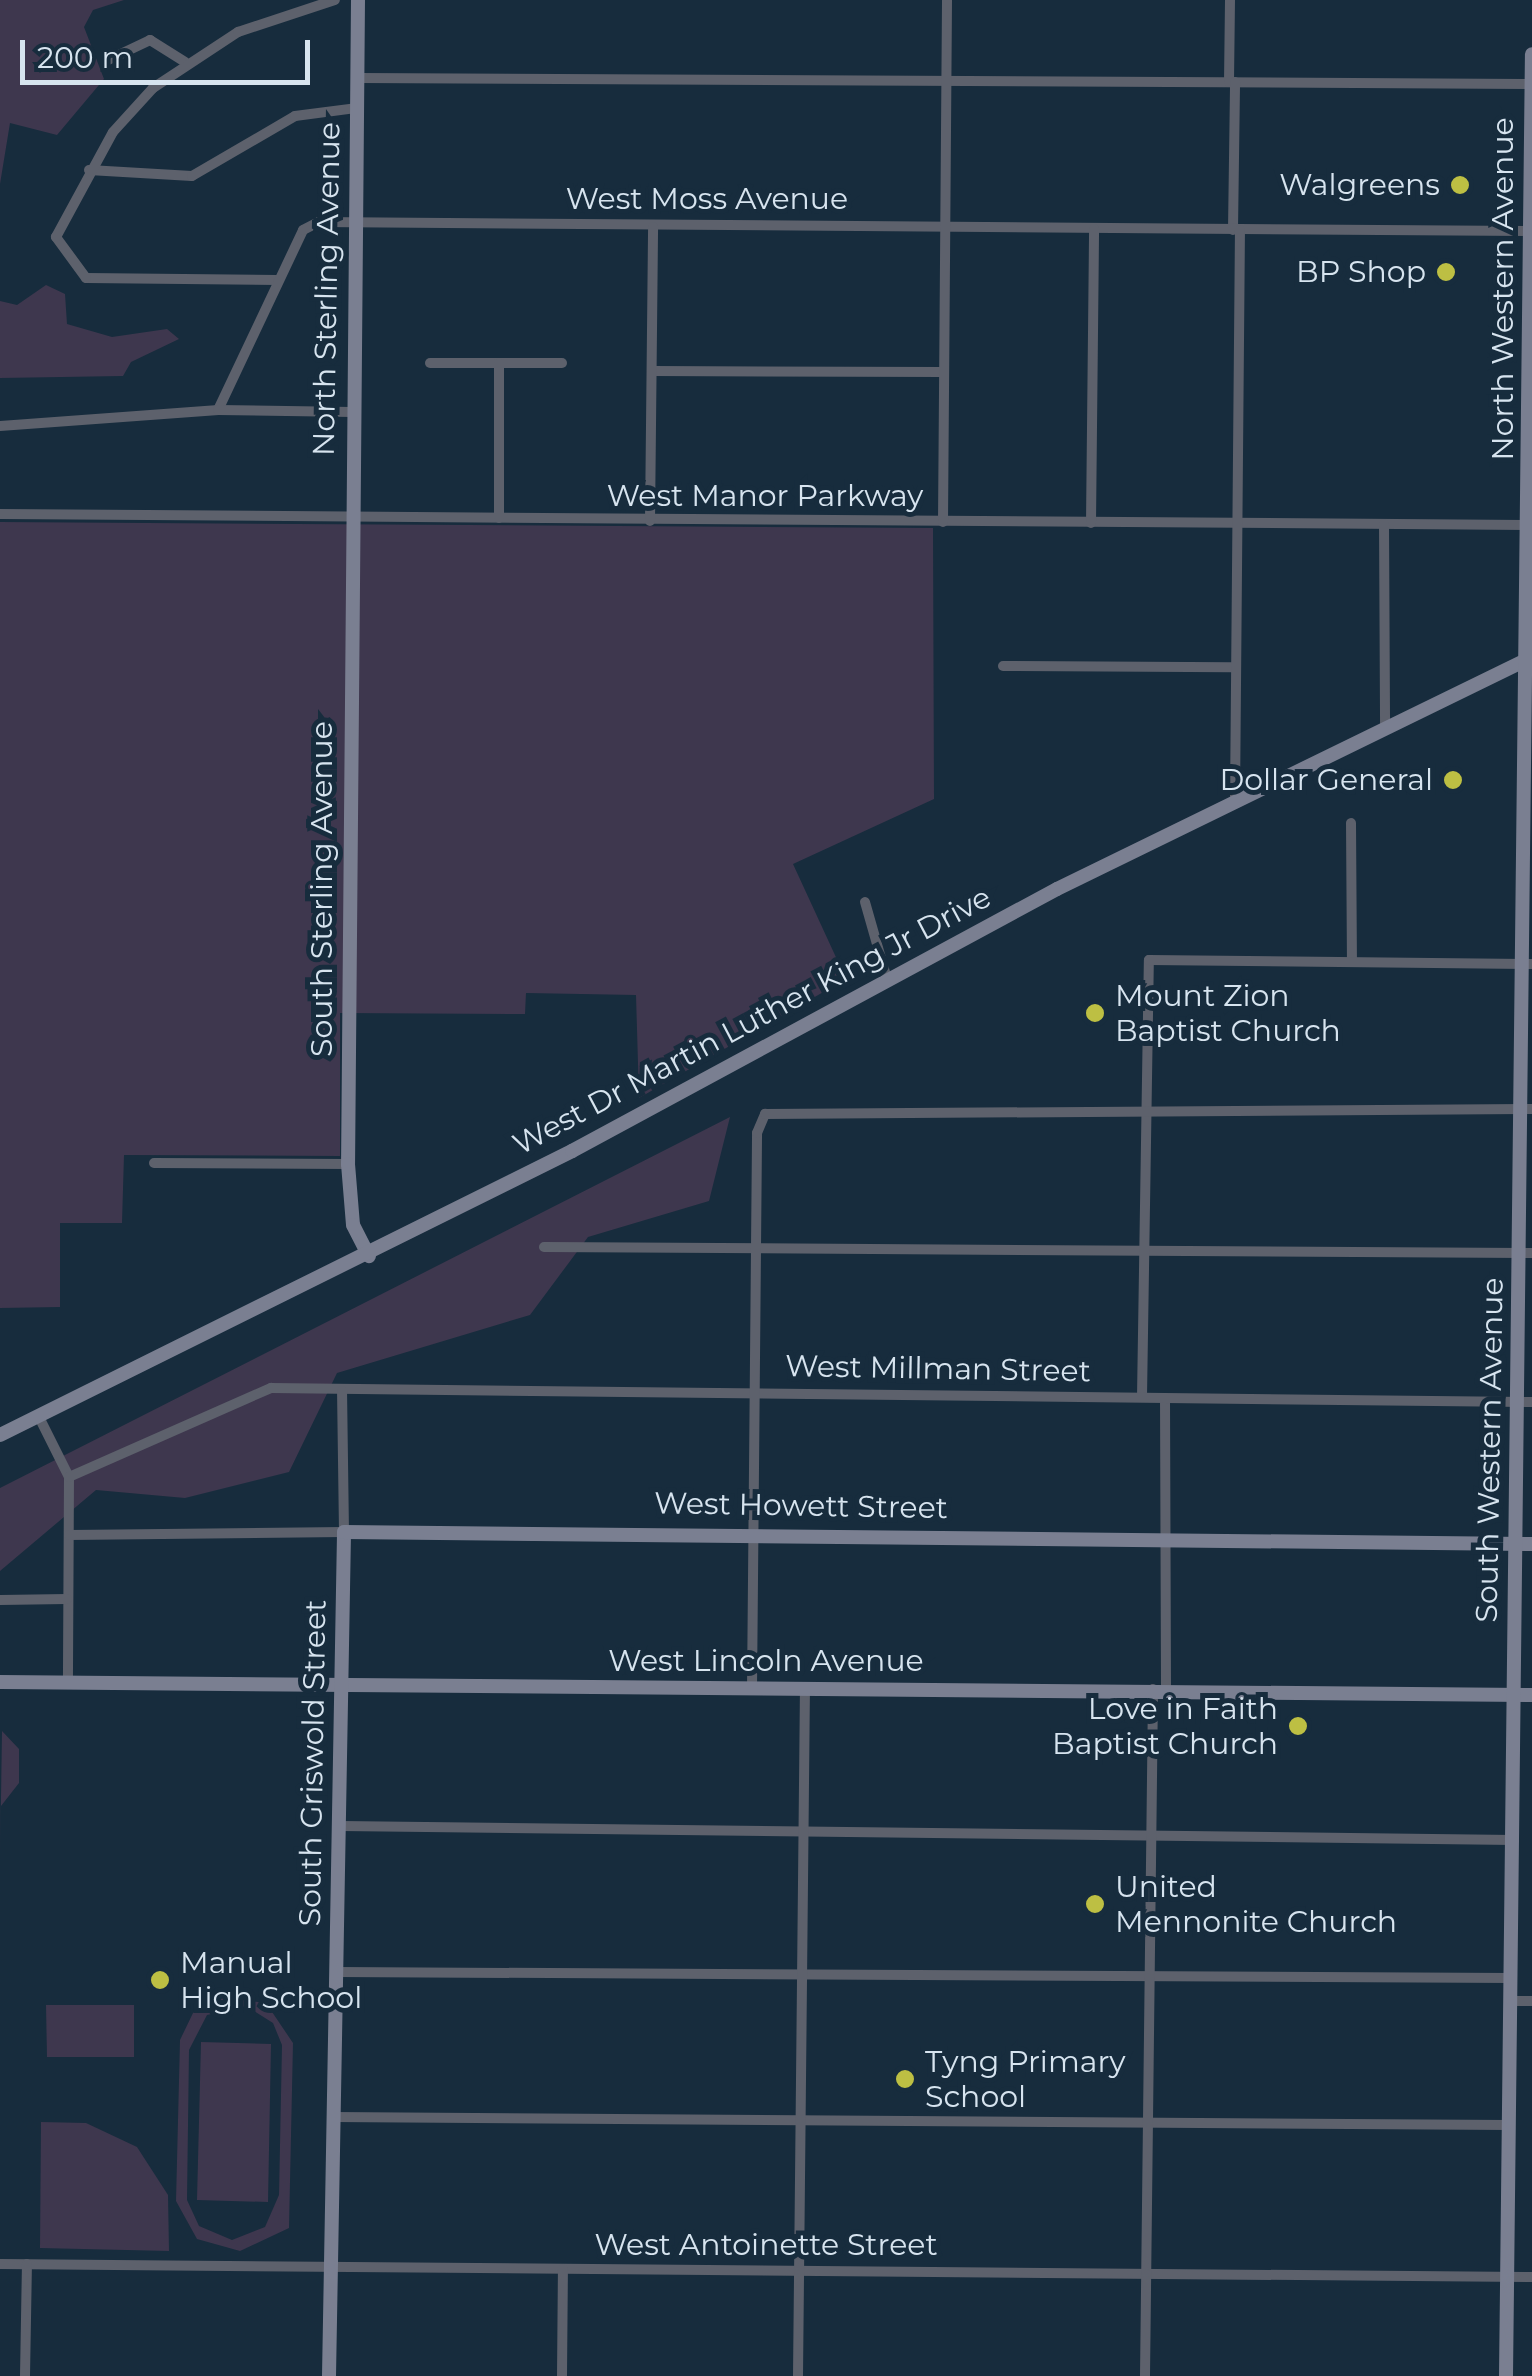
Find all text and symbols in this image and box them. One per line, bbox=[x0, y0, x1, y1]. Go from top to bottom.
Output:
scale bar bbox=[25, 20, 315, 82]
text: 200 m bbox=[37, 39, 133, 76]
street label: North Western Avenue bbox=[1485, 117, 1521, 461]
street label: North Sterling Avenue bbox=[306, 122, 348, 456]
place label: Walgreens bbox=[1279, 167, 1440, 203]
marker: Walgreens bbox=[1449, 174, 1471, 196]
street label: West Moss Avenue bbox=[566, 181, 848, 217]
place label: BP Shop bbox=[1296, 254, 1426, 290]
marker: BP Shop bbox=[1435, 261, 1457, 283]
street label: West Manor Parkway bbox=[607, 478, 923, 514]
street label: South Sterling Avenue bbox=[304, 721, 340, 1057]
place label: Dollar General bbox=[1219, 762, 1433, 798]
marker: Dollar General bbox=[1442, 769, 1464, 791]
street label: West Dr Martin Luther King Jr Drive bbox=[507, 879, 997, 1163]
place label: Mount Zion Baptist Church bbox=[1115, 978, 1341, 1048]
marker: Mount Zion Baptist Church bbox=[1084, 1002, 1106, 1024]
street label: South Western Avenue bbox=[1469, 1277, 1511, 1623]
street label: West Millman Street bbox=[785, 1348, 1091, 1390]
street label: West Howett Street bbox=[654, 1485, 948, 1527]
street label: South Griswold Street bbox=[292, 1599, 334, 1927]
street label: West Lincoln Avenue bbox=[608, 1643, 924, 1679]
place label: Love in Faith Baptist Church bbox=[1052, 1691, 1278, 1762]
marker: Love in Faith Baptist Church bbox=[1287, 1715, 1309, 1737]
place label: United Mennonite Church bbox=[1115, 1869, 1397, 1940]
marker: United Mennonite Church bbox=[1084, 1893, 1106, 1915]
place label: Manual High School bbox=[180, 1945, 362, 2016]
marker: Manual High School bbox=[149, 1969, 171, 1991]
place label: Tyng Primary School bbox=[925, 2044, 1126, 2114]
marker: Tyng Primary School bbox=[894, 2068, 916, 2090]
street label: West Antoinette Street bbox=[594, 2227, 938, 2263]

